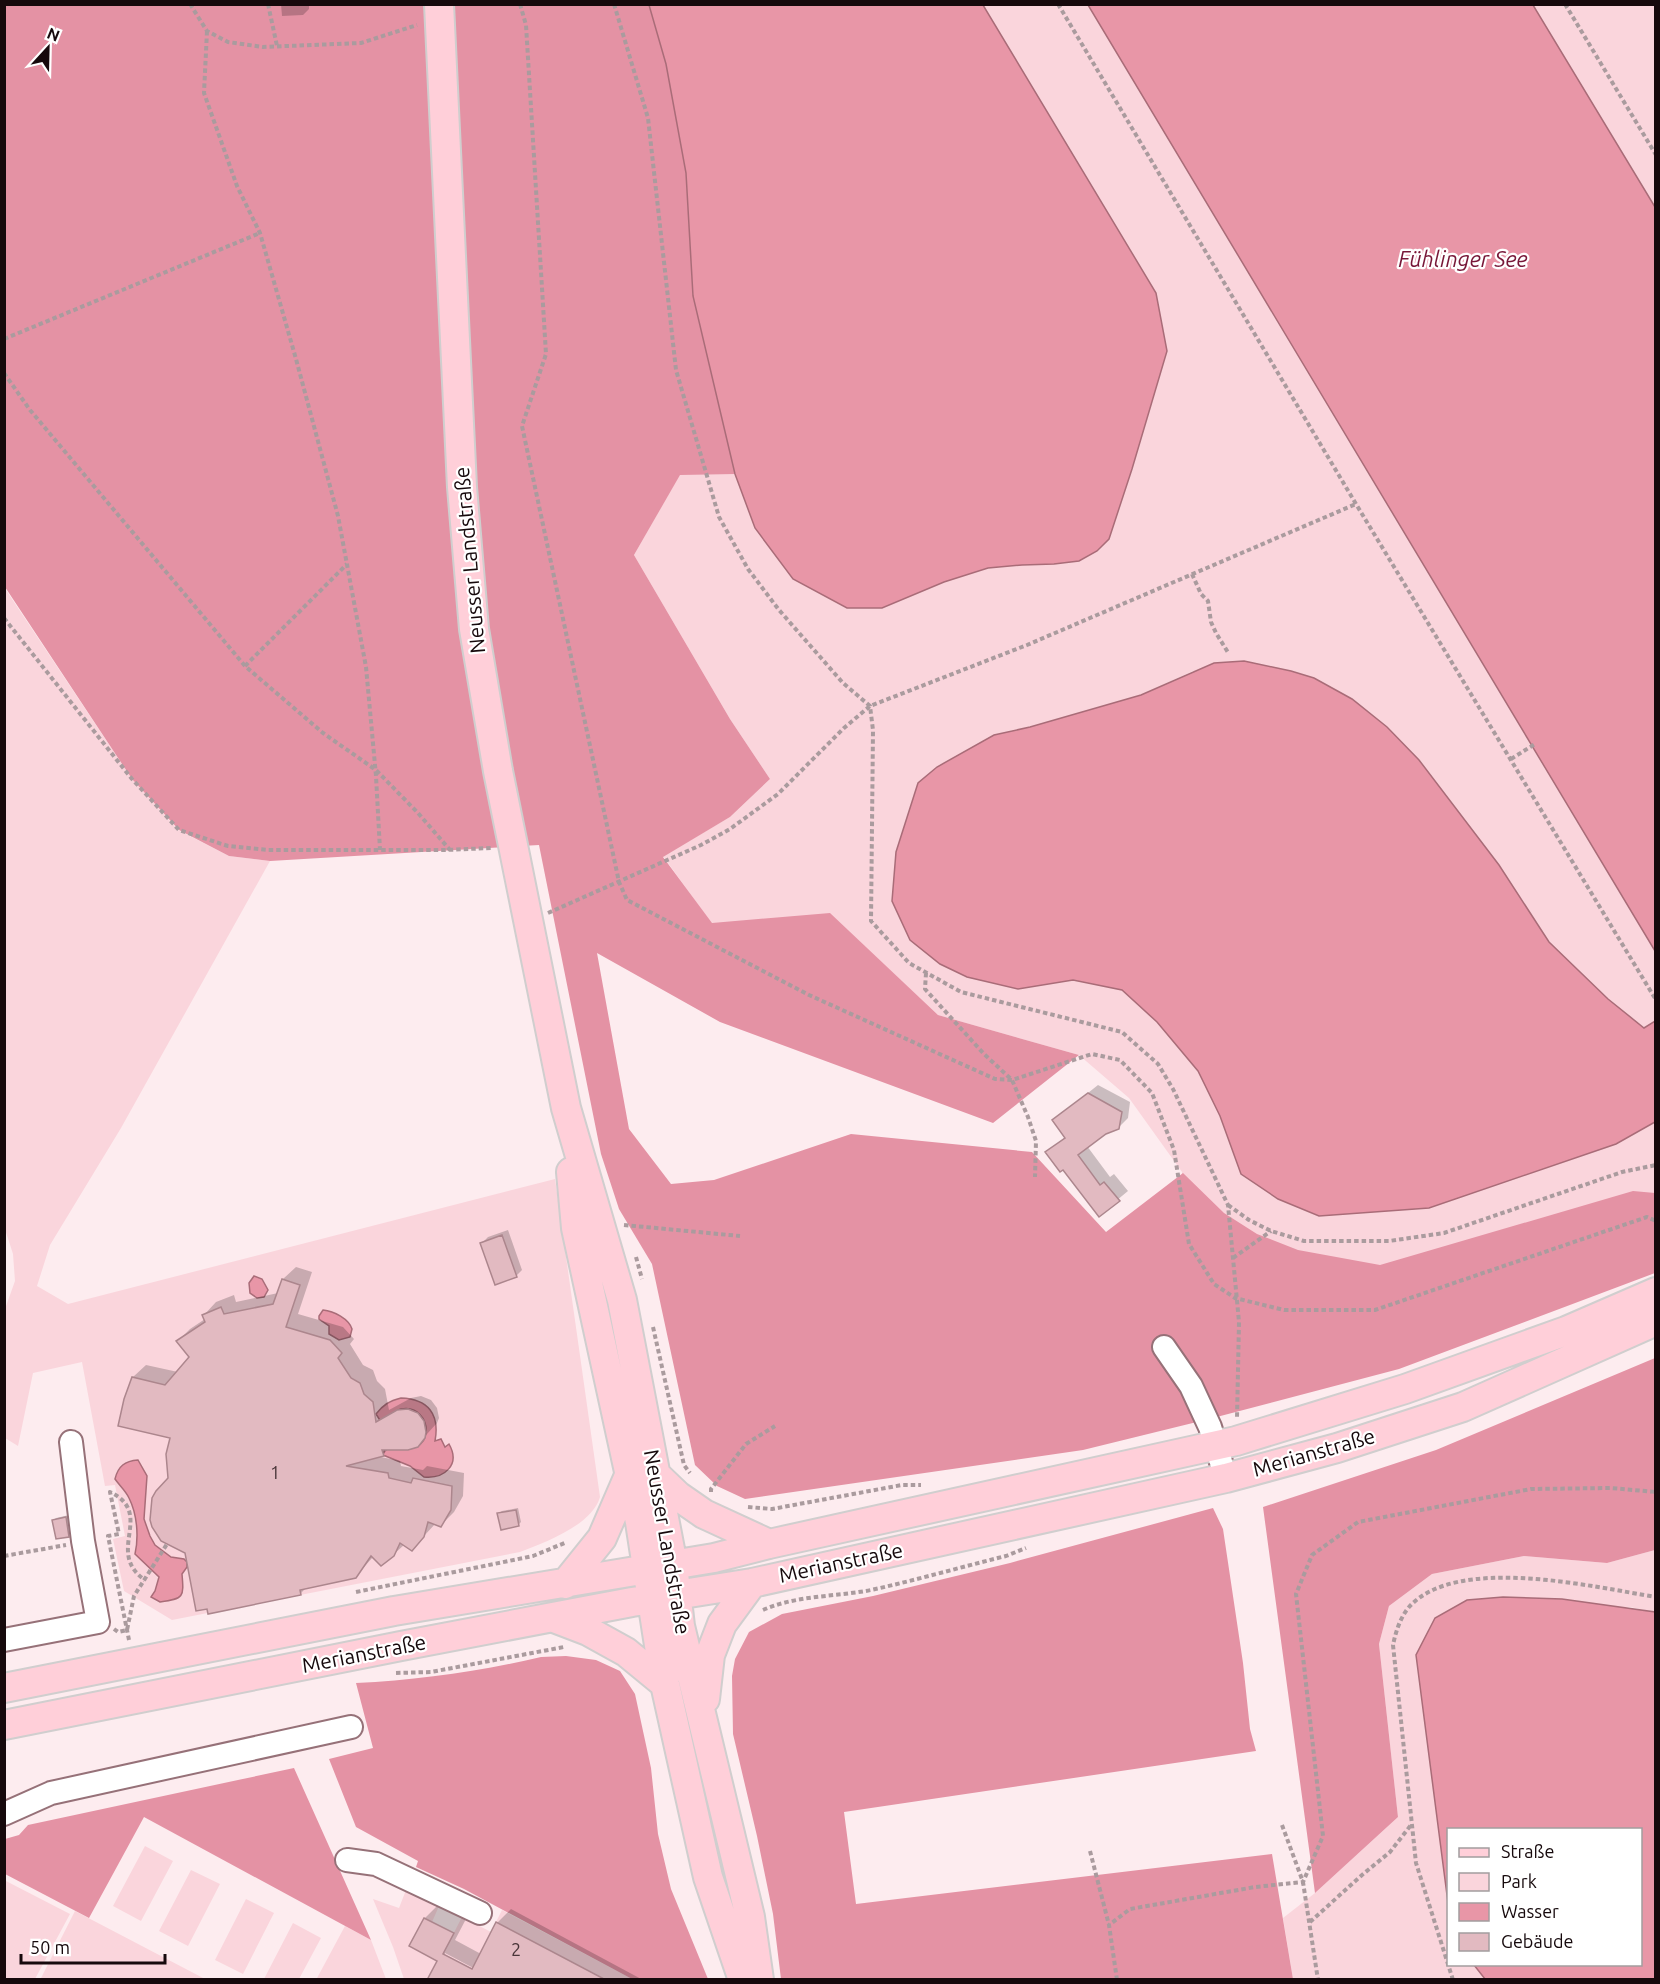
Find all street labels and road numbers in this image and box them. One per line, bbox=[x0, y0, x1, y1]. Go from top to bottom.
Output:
street label: Neusser Landstraße bbox=[449, 466, 489, 654]
street label: Merianstraße bbox=[1250, 1423, 1378, 1481]
street label: Neusser Landstraße bbox=[640, 1448, 696, 1636]
street label: Merianstraße bbox=[777, 1537, 905, 1587]
street label: Merianstraße bbox=[300, 1629, 428, 1677]

